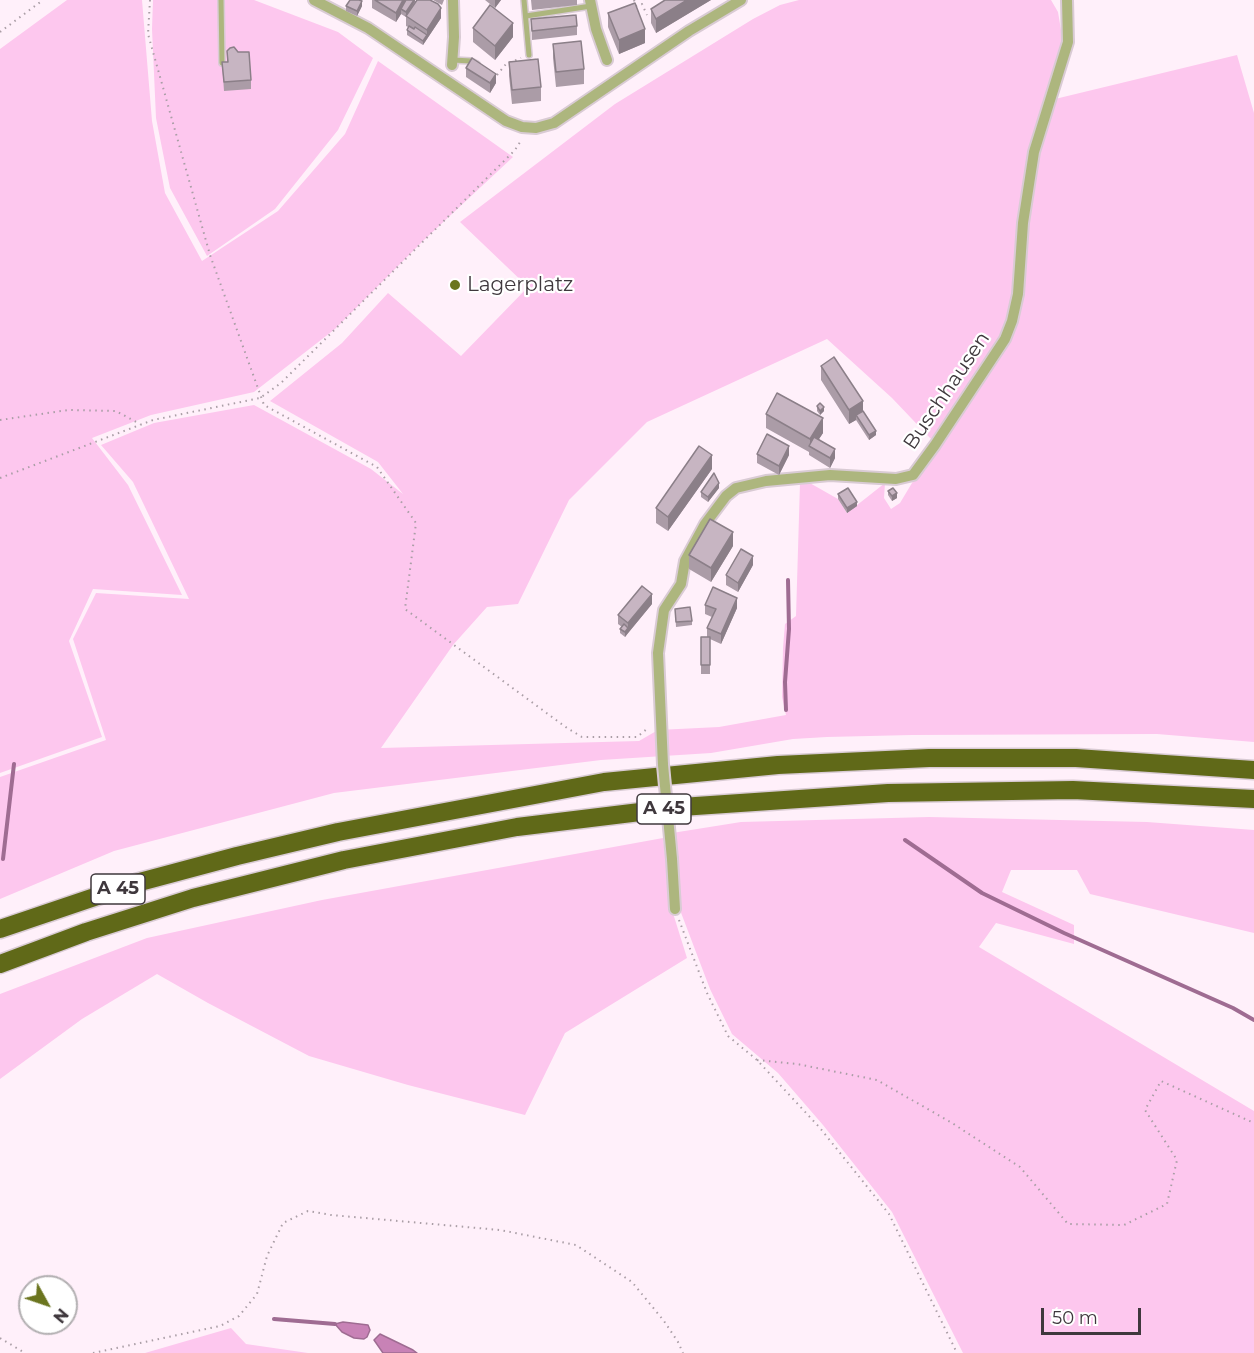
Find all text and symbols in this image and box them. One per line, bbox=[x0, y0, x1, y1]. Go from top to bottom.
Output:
place label: Lagerplatz bbox=[467, 273, 573, 297]
marker: Lagerplatz bbox=[448, 278, 462, 292]
street label: Buschhausen bbox=[899, 327, 995, 455]
road number: A 45 bbox=[637, 794, 691, 824]
road number: A 45 bbox=[91, 874, 145, 904]
north arrow bbox=[18, 1275, 78, 1335]
scale bar bbox=[1044, 1296, 1144, 1334]
text: N bbox=[49, 1305, 72, 1327]
text: 50 m bbox=[1052, 1307, 1098, 1329]

